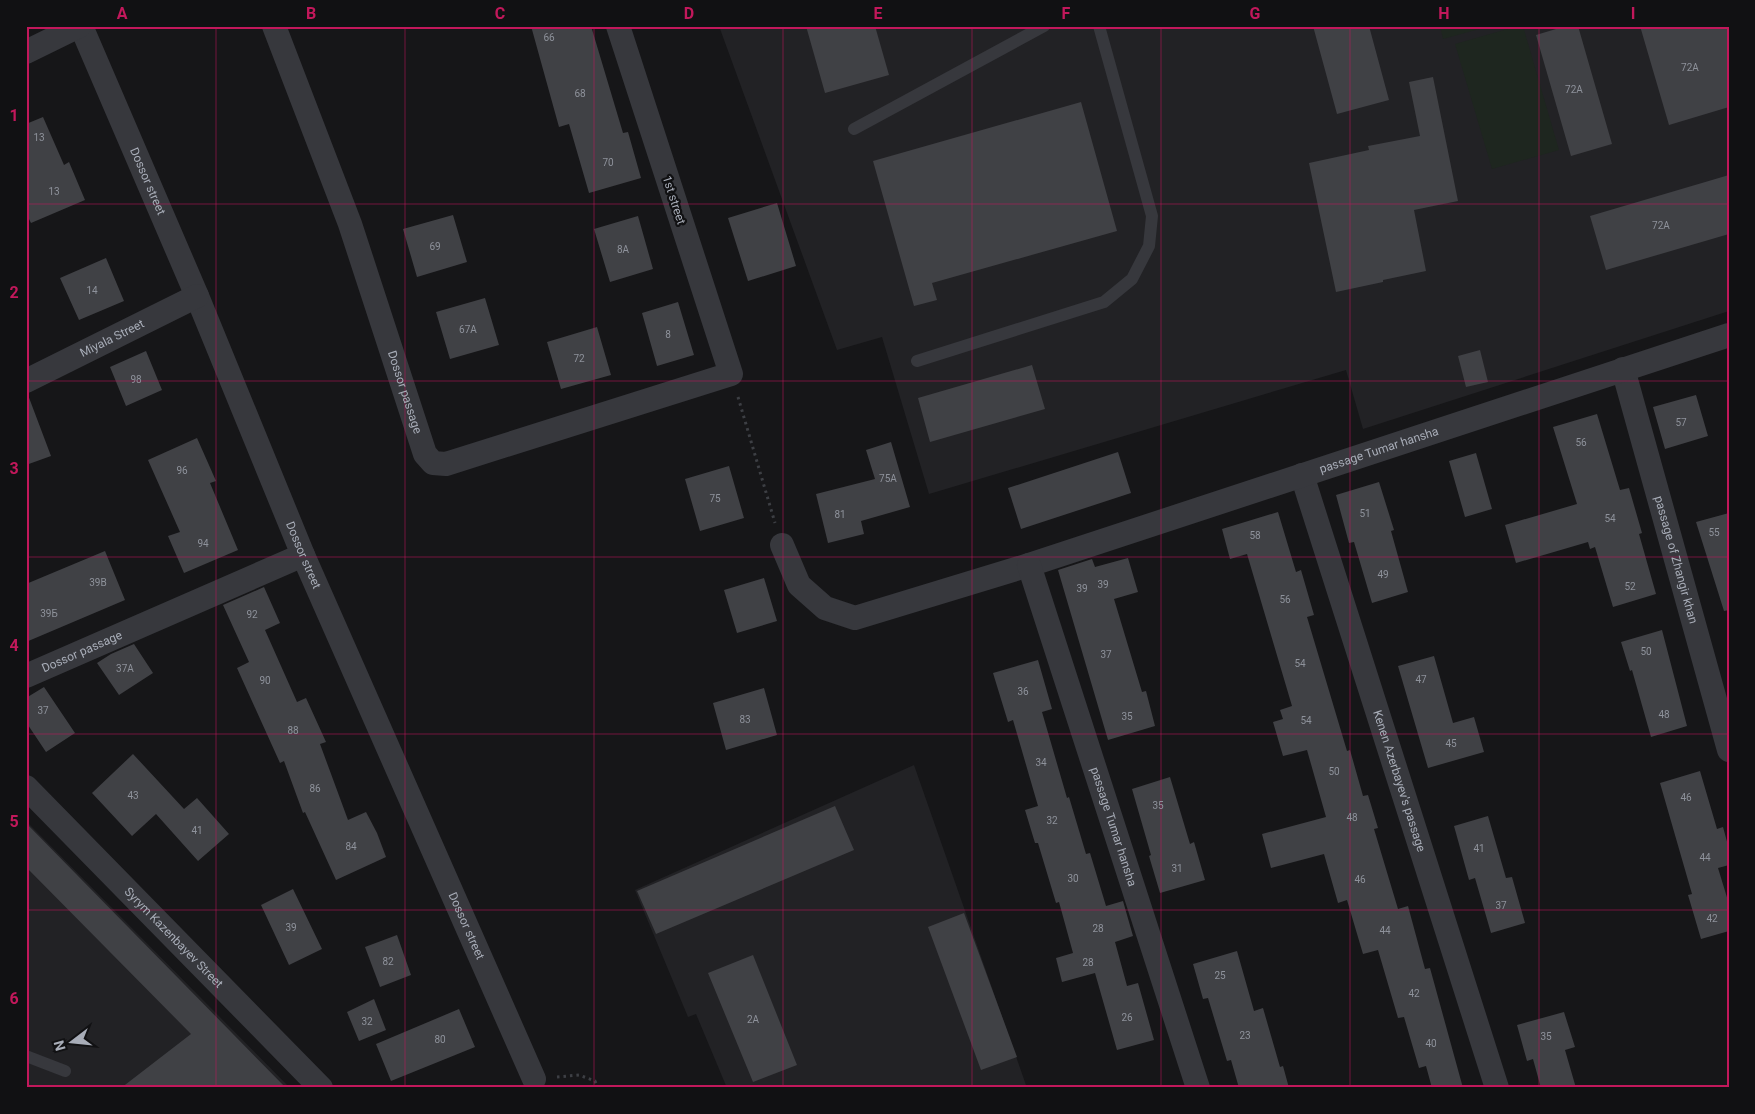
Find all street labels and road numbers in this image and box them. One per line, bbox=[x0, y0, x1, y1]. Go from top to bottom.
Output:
street label: Dossor street bbox=[127, 146, 168, 217]
street label: 1st street bbox=[660, 174, 688, 226]
street label: Miyala Street bbox=[78, 316, 146, 360]
street label: Dossor passage bbox=[385, 349, 425, 435]
street label: passage Tumar hansha bbox=[1318, 424, 1440, 476]
street label: passage of Zhangir khan bbox=[1652, 494, 1700, 625]
street label: Dossor street bbox=[283, 519, 324, 591]
street label: Dossor passage bbox=[40, 628, 124, 675]
street label: Kenen Azerbayev's passage bbox=[1370, 708, 1428, 853]
street label: passage Tumar hansha bbox=[1088, 765, 1139, 888]
street label: Syrym Kazenbayev Street bbox=[122, 885, 226, 991]
street label: Dossor street bbox=[446, 890, 487, 962]

